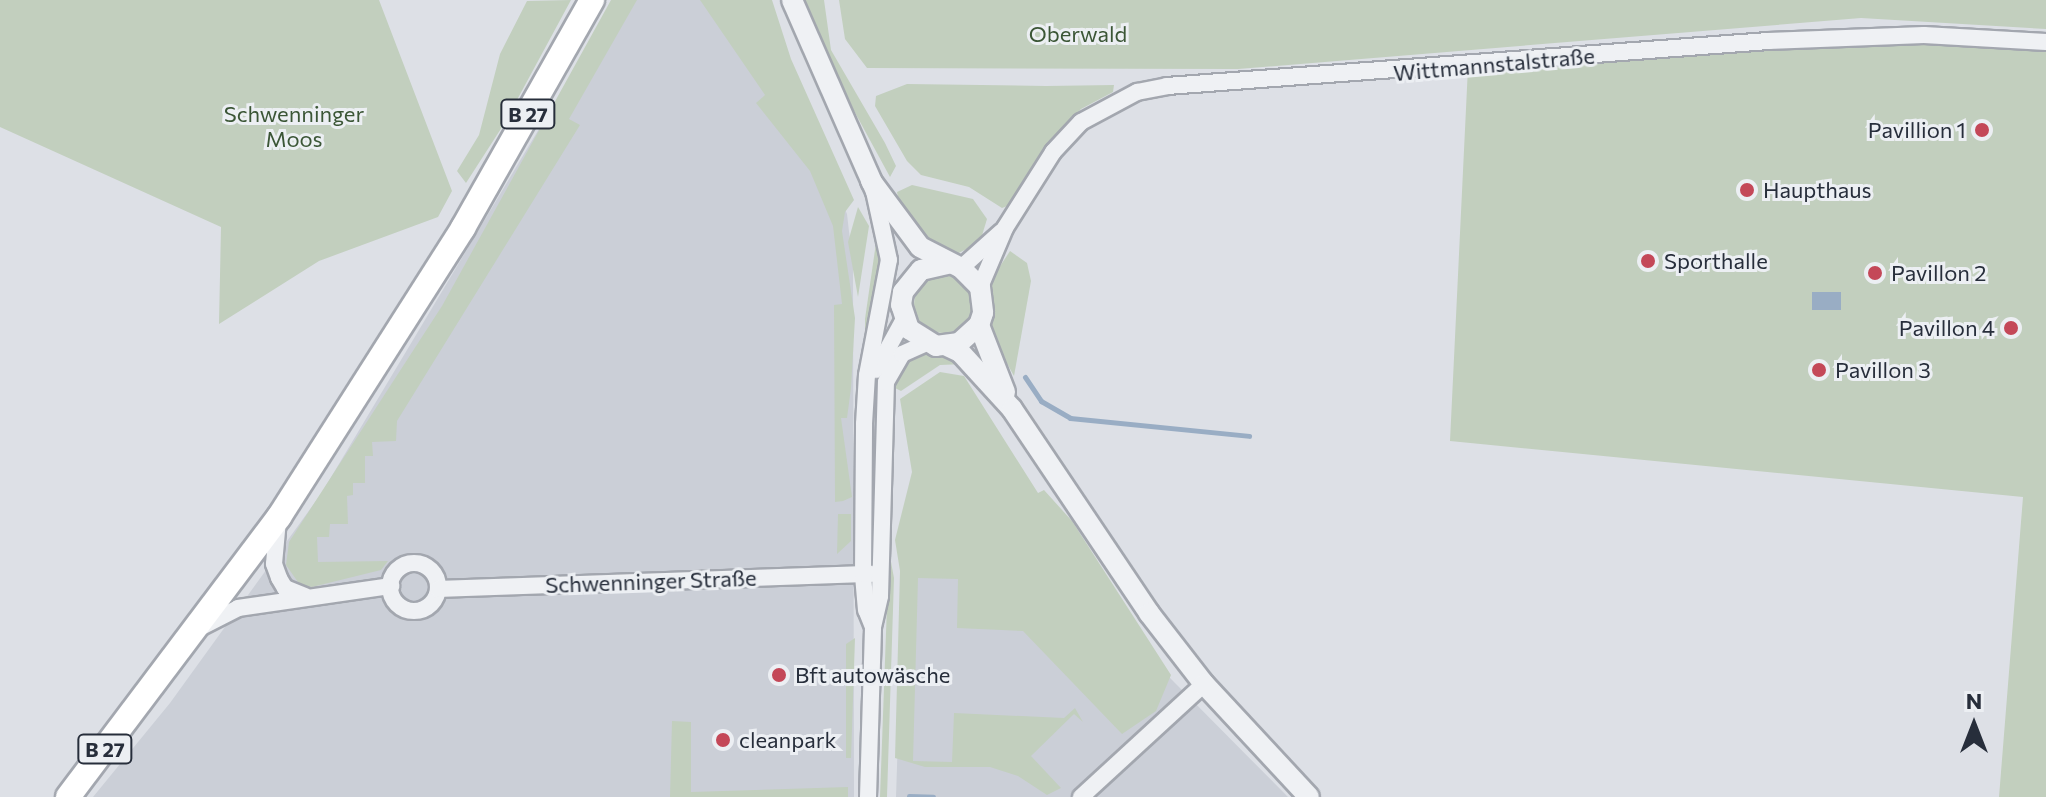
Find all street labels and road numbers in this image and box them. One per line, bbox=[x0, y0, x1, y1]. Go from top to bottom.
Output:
street label: Wittmannstalstraße bbox=[1392, 42, 1596, 86]
road number: B 27 bbox=[500, 98, 556, 130]
street label: Schwenninger Straße bbox=[545, 564, 757, 598]
road number: B 27 bbox=[77, 733, 133, 765]

